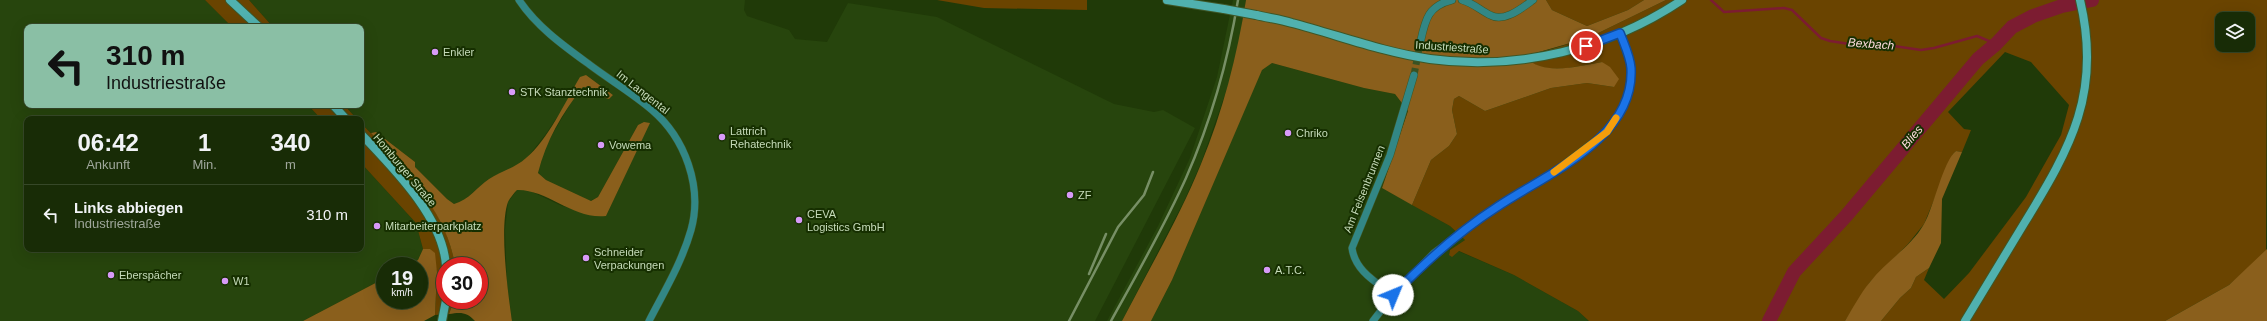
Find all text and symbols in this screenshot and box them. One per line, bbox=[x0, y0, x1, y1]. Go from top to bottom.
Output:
map controls bbox=[2215, 12, 2255, 52]
button: layers bbox=[2215, 12, 2255, 52]
pin bbox=[1569, 29, 1603, 63]
icon: arrive bbox=[1575, 35, 1597, 57]
water label: Bexbach bbox=[1847, 35, 1895, 53]
street label: Industriestraße bbox=[1415, 38, 1489, 56]
icon: left bbox=[40, 40, 92, 92]
text: 310 m bbox=[106, 40, 185, 71]
place label: Enkler bbox=[443, 46, 475, 58]
marker: Enkler bbox=[430, 47, 440, 57]
street label: Im Langental bbox=[614, 68, 672, 116]
text: Industriestraße bbox=[106, 73, 226, 93]
place label: STK Stanztechnik bbox=[520, 86, 608, 98]
marker: STK Stanztechnik bbox=[507, 87, 517, 97]
water label: Blies bbox=[1898, 123, 1926, 151]
place label: Lattrich Rehatechnik bbox=[730, 125, 792, 150]
place label: Chriko bbox=[1296, 127, 1328, 139]
marker: Chriko bbox=[1283, 128, 1293, 138]
text: 06:42 bbox=[78, 129, 139, 156]
text: 1 bbox=[198, 129, 211, 156]
text: 340 bbox=[270, 129, 311, 156]
street label: Homburger Straße bbox=[371, 131, 439, 209]
marker: Lattrich Rehatechnik bbox=[717, 132, 727, 142]
place label: Vowema bbox=[609, 139, 652, 151]
marker: Vowema bbox=[596, 140, 606, 150]
street label: Am Felsenbrunnen bbox=[1341, 144, 1387, 234]
text: Ankunft bbox=[86, 157, 130, 172]
text: Min. bbox=[192, 157, 217, 172]
text: m bbox=[285, 157, 296, 172]
place label: ZF bbox=[1078, 189, 1092, 201]
marker: ZF bbox=[1065, 190, 1075, 200]
text: Links abbiegen bbox=[74, 199, 183, 216]
icon: left bbox=[40, 204, 62, 226]
text: 310 m bbox=[306, 206, 348, 223]
place label: CEVA Logistics GmbH bbox=[807, 208, 885, 233]
marker: CEVA Logistics GmbH bbox=[794, 215, 804, 225]
text: Industriestraße bbox=[74, 216, 161, 231]
place label: Mitarbeiterparkplatz bbox=[385, 220, 482, 232]
marker: Mitarbeiterparkplatz bbox=[372, 221, 382, 231]
place label: Schneider Verpackungen bbox=[594, 246, 664, 271]
marker: Schneider Verpackungen bbox=[581, 253, 591, 263]
speed limit sign: 30 bbox=[436, 257, 488, 309]
place label: A.T.C. bbox=[1275, 264, 1305, 276]
marker: A.T.C. bbox=[1262, 265, 1272, 275]
text: 19 bbox=[391, 267, 413, 289]
place label: Eberspächer bbox=[119, 269, 182, 281]
marker: Eberspächer bbox=[106, 270, 116, 280]
position arrow bbox=[1372, 274, 1414, 316]
place label: W1 bbox=[233, 275, 250, 287]
marker: W1 bbox=[220, 276, 230, 286]
text: km/h bbox=[391, 287, 413, 298]

